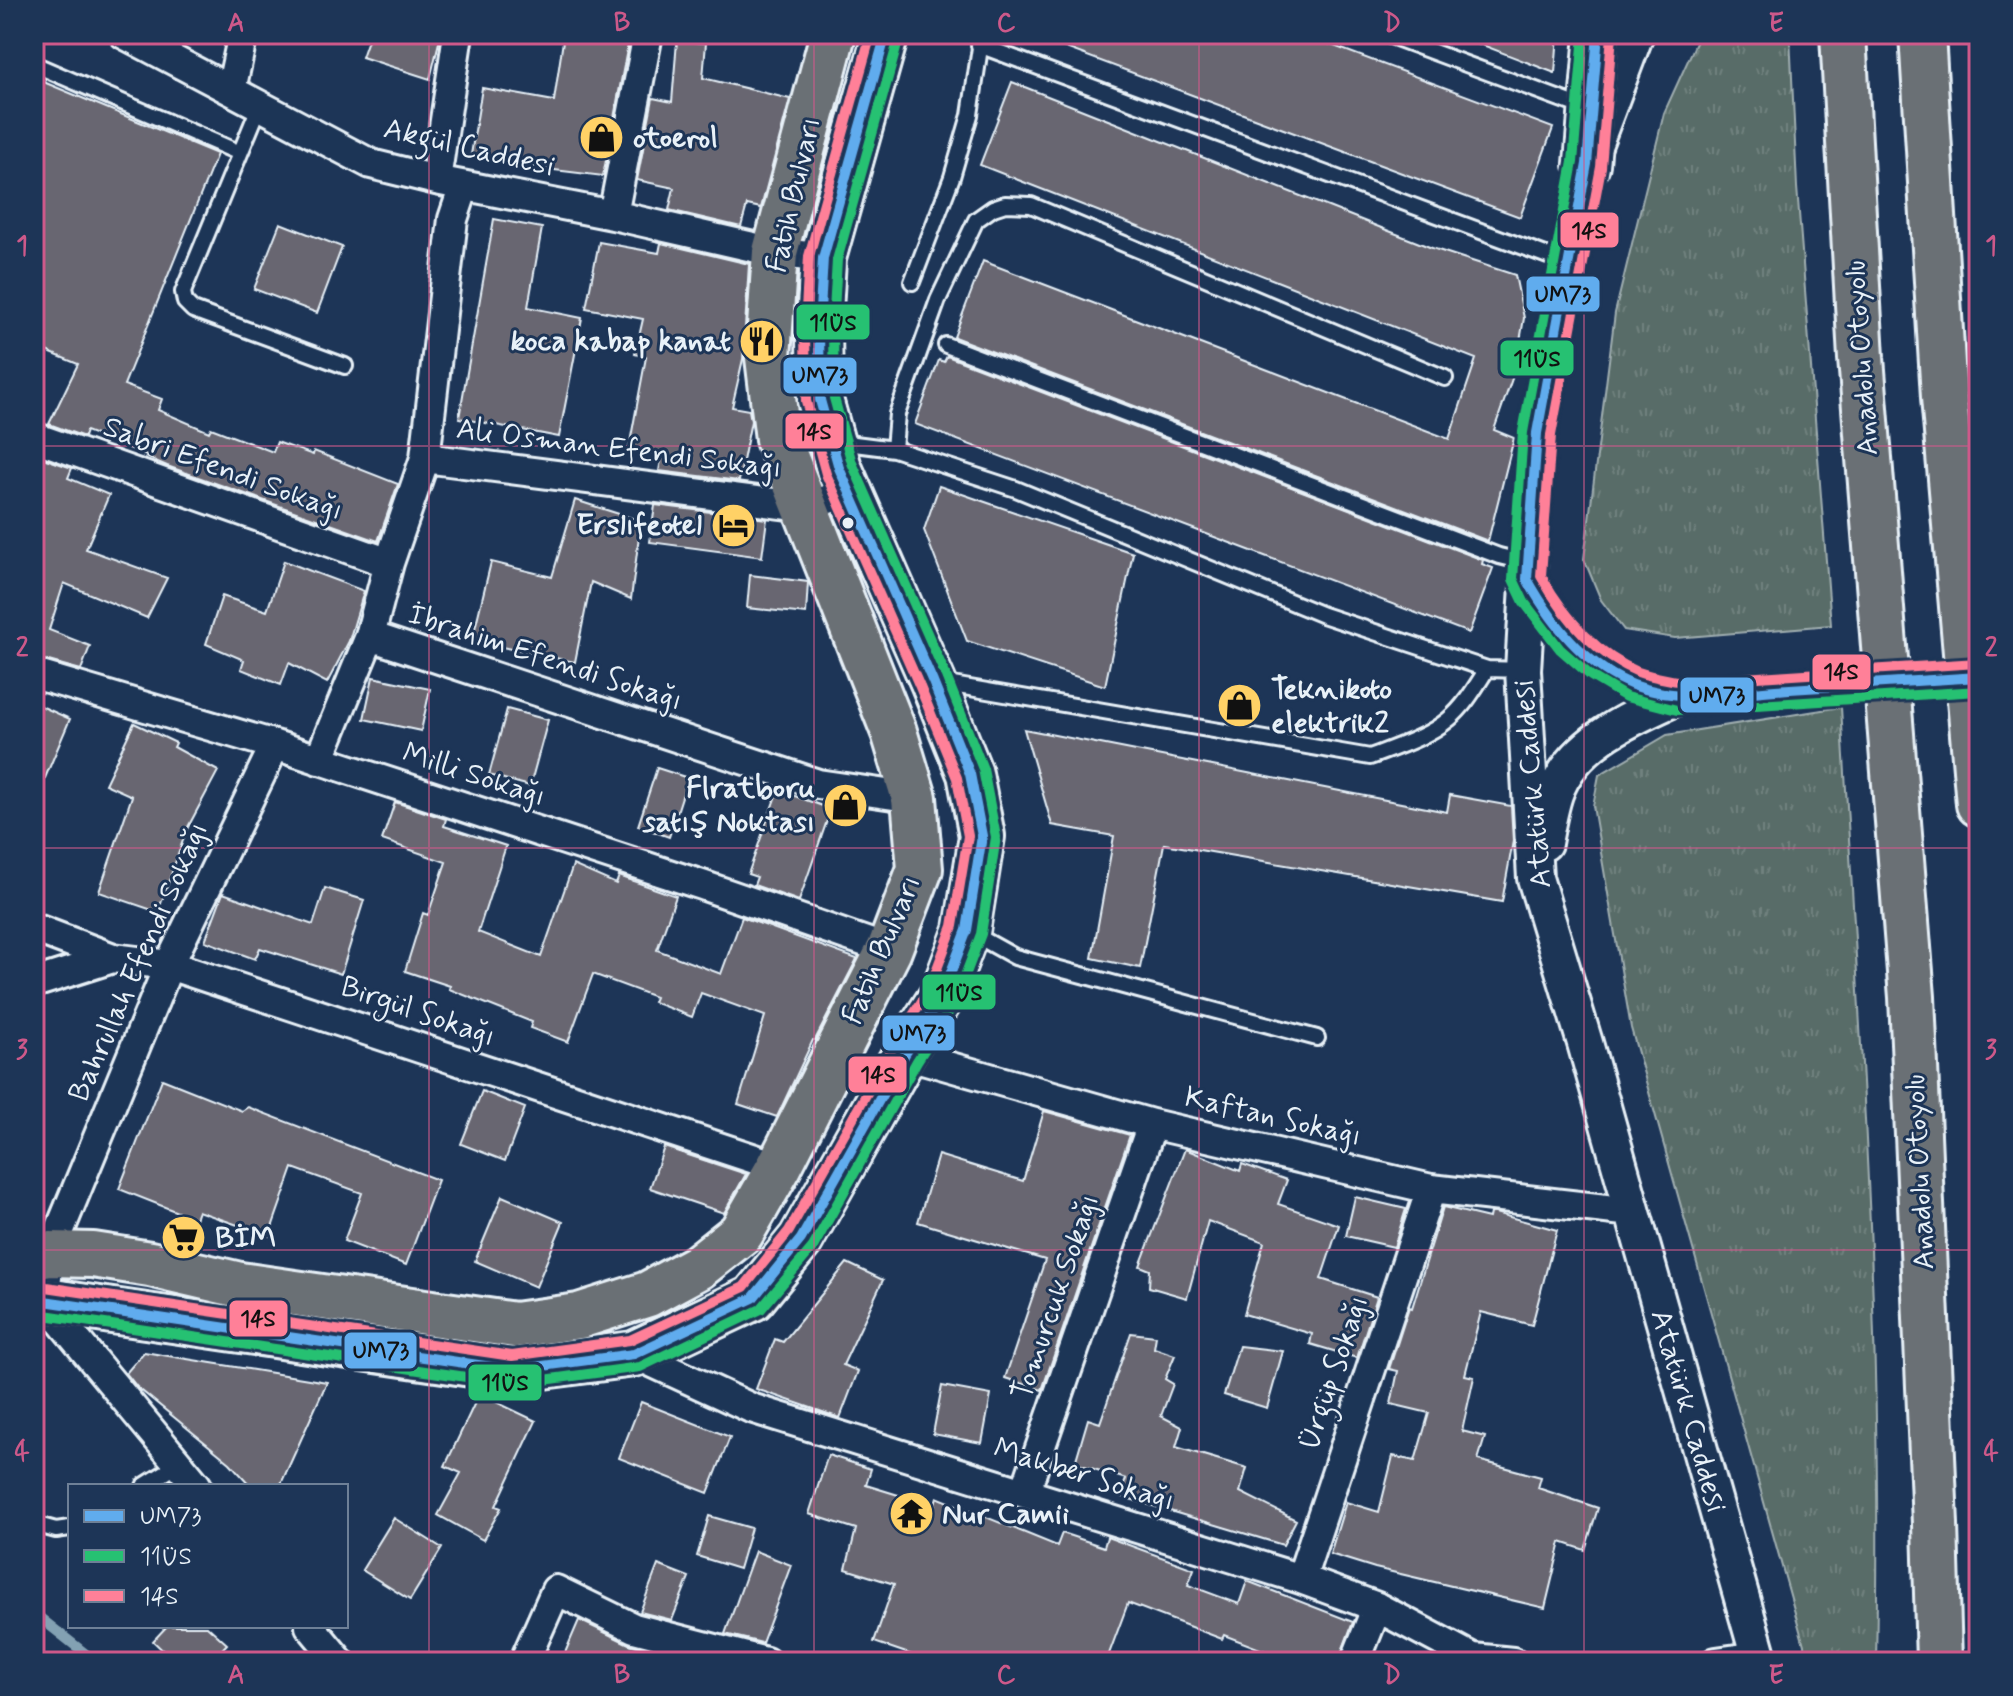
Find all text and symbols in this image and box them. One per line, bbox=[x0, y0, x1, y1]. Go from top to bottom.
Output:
text: A bbox=[227, 7, 245, 41]
text: B bbox=[614, 7, 630, 41]
text: C bbox=[997, 7, 1016, 41]
text: D bbox=[1383, 7, 1401, 41]
text: E bbox=[1768, 7, 1784, 41]
street label: Akgül Caddesi bbox=[379, 109, 558, 189]
street label: Fatih Bulvarı bbox=[757, 113, 831, 277]
shop icon: otoerol bbox=[578, 114, 626, 162]
place label: otoerol bbox=[633, 119, 718, 158]
line badge: 14S bbox=[1559, 211, 1620, 249]
text: 14S bbox=[1571, 218, 1607, 246]
text: 1 bbox=[16, 230, 28, 264]
text: 1 bbox=[1985, 230, 1997, 264]
street label: Anadolu Otoyolu bbox=[1836, 259, 1888, 457]
line badge: UM73 bbox=[1525, 275, 1601, 313]
text: UM73 bbox=[1535, 282, 1592, 310]
line badge: 11ÜS bbox=[795, 303, 871, 341]
text: 11ÜS bbox=[809, 310, 857, 338]
restaurant icon: koca kabap kanat bbox=[738, 317, 786, 365]
place label: koca kabap kanat bbox=[511, 322, 731, 361]
line badge: 11ÜS bbox=[1499, 339, 1575, 377]
text: 11ÜS bbox=[1513, 346, 1561, 374]
line badge: UM73 bbox=[782, 356, 858, 395]
text: UM73 bbox=[792, 363, 849, 391]
street label: Sabri Efendi Sokağı bbox=[98, 407, 348, 531]
street label: Ali Osman Efendi Sokağı bbox=[454, 410, 784, 488]
line badge: 14S bbox=[784, 412, 845, 450]
text: 14S bbox=[796, 419, 832, 447]
hotel icon: Erslıfeotel bbox=[709, 501, 757, 549]
place label: Erslıfeotel bbox=[576, 506, 702, 545]
unlabelled marker bbox=[840, 515, 856, 531]
street label: İbrahim Efendi Sokağı bbox=[403, 595, 687, 721]
text: 2 bbox=[16, 632, 29, 666]
text: 2 bbox=[1985, 632, 1998, 666]
line badge: 14S bbox=[1811, 653, 1872, 691]
text: 14S bbox=[1823, 659, 1859, 687]
place label: Teknikoto elektrik2 bbox=[1271, 670, 1392, 743]
line badge: UM73 bbox=[1679, 676, 1755, 714]
street label: Atatürk Caddesi bbox=[1504, 678, 1562, 890]
shop icon: Teknikoto elektrik2 bbox=[1216, 682, 1264, 730]
text: UM73 bbox=[1689, 683, 1746, 711]
street label: Milli Sokağı bbox=[397, 734, 551, 816]
place label: Flratboru satış Noktası bbox=[642, 769, 815, 842]
shop icon: Flratboru satış Noktası bbox=[822, 781, 870, 829]
street label: Bahrullah Efendi Sokağı bbox=[60, 816, 218, 1108]
street label: Fatih Bulvarı bbox=[833, 869, 931, 1031]
street label: Birgül Sokağı bbox=[335, 967, 500, 1059]
line badge: 11ÜS bbox=[921, 973, 997, 1011]
text: 11ÜS bbox=[935, 980, 983, 1008]
line badge: UM73 bbox=[881, 1014, 956, 1052]
text: UM73 bbox=[890, 1021, 947, 1049]
text: 3 bbox=[16, 1034, 28, 1068]
text: 3 bbox=[1985, 1034, 1997, 1068]
line badge: 14S bbox=[847, 1055, 908, 1094]
text: 14S bbox=[860, 1062, 896, 1090]
street label: Anadolu Otoyolu bbox=[1895, 1073, 1945, 1271]
street label: Kaftan Sokağı bbox=[1181, 1078, 1365, 1156]
street label: Tomurcuk Sokağı bbox=[1003, 1189, 1109, 1405]
supermarket icon: BİM bbox=[160, 1214, 208, 1262]
place label: BİM bbox=[215, 1219, 276, 1258]
street label: Ürgüp Sokağı bbox=[1289, 1290, 1382, 1457]
line badge: 14S bbox=[228, 1299, 289, 1338]
street label: Atatürk Caddesi bbox=[1640, 1305, 1736, 1517]
text: 14S bbox=[240, 1306, 276, 1334]
line badge: UM73 bbox=[343, 1331, 418, 1370]
text: UM73 bbox=[353, 1338, 410, 1366]
line badge: 11ÜS bbox=[467, 1363, 543, 1402]
text: 11ÜS bbox=[481, 1370, 529, 1398]
street label: Makber Sokağı bbox=[989, 1429, 1179, 1521]
text: 4 bbox=[14, 1436, 30, 1470]
text: 4 bbox=[1983, 1436, 1999, 1470]
legend bbox=[68, 1484, 348, 1628]
temple icon: Nur Camii bbox=[887, 1490, 935, 1538]
place label: Nur Camii bbox=[942, 1495, 1069, 1534]
text: UM73 bbox=[140, 1502, 201, 1533]
text: 11ÜS bbox=[140, 1542, 192, 1573]
text: 14S bbox=[140, 1582, 179, 1613]
text: A bbox=[227, 1659, 245, 1693]
text: B bbox=[614, 1659, 630, 1693]
text: C bbox=[997, 1659, 1016, 1693]
text: D bbox=[1383, 1659, 1401, 1693]
text: E bbox=[1768, 1659, 1784, 1693]

